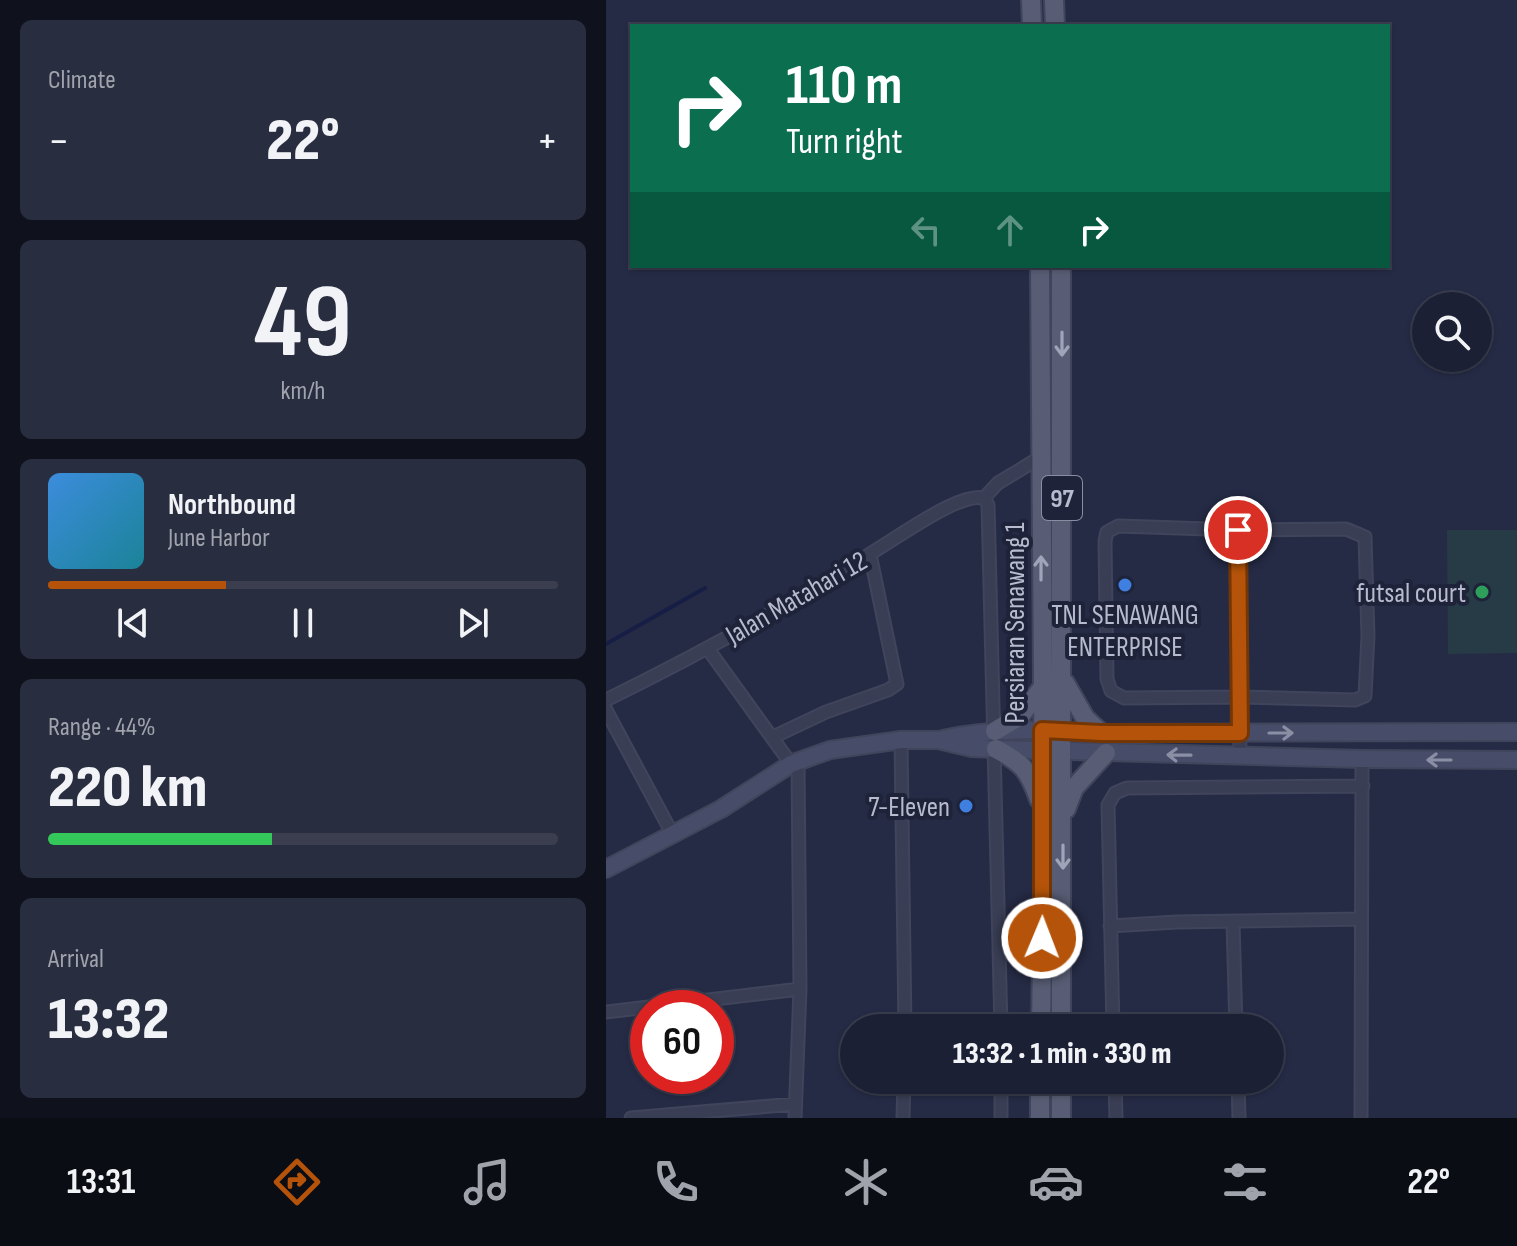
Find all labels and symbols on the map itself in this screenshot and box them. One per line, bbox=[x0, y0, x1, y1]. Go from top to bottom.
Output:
one-way arrow bbox=[1054, 330, 1070, 357]
road number: 97 bbox=[1042, 476, 1082, 520]
pin bbox=[1204, 496, 1272, 564]
street label: Persiaran Senawang 1 bbox=[999, 522, 1032, 723]
street label: Jalan Matahari 12 bbox=[719, 545, 873, 652]
one-way arrow bbox=[1033, 555, 1049, 582]
marker: TNL SENAWANG ENTERPRISE bbox=[1116, 576, 1134, 594]
place label: futsal court bbox=[1356, 577, 1466, 610]
marker: futsal court bbox=[1473, 583, 1491, 601]
place label: TNL SENAWANG ENTERPRISE bbox=[1051, 599, 1199, 664]
one-way arrow bbox=[1267, 725, 1294, 741]
one-way arrow bbox=[1166, 747, 1193, 762]
one-way arrow bbox=[1426, 752, 1453, 768]
place label: 7-Eleven bbox=[868, 791, 950, 824]
marker: 7-Eleven bbox=[957, 797, 975, 815]
one-way arrow bbox=[1055, 843, 1070, 870]
position arrow bbox=[1000, 896, 1084, 980]
speed limit sign: 60 bbox=[630, 990, 734, 1094]

